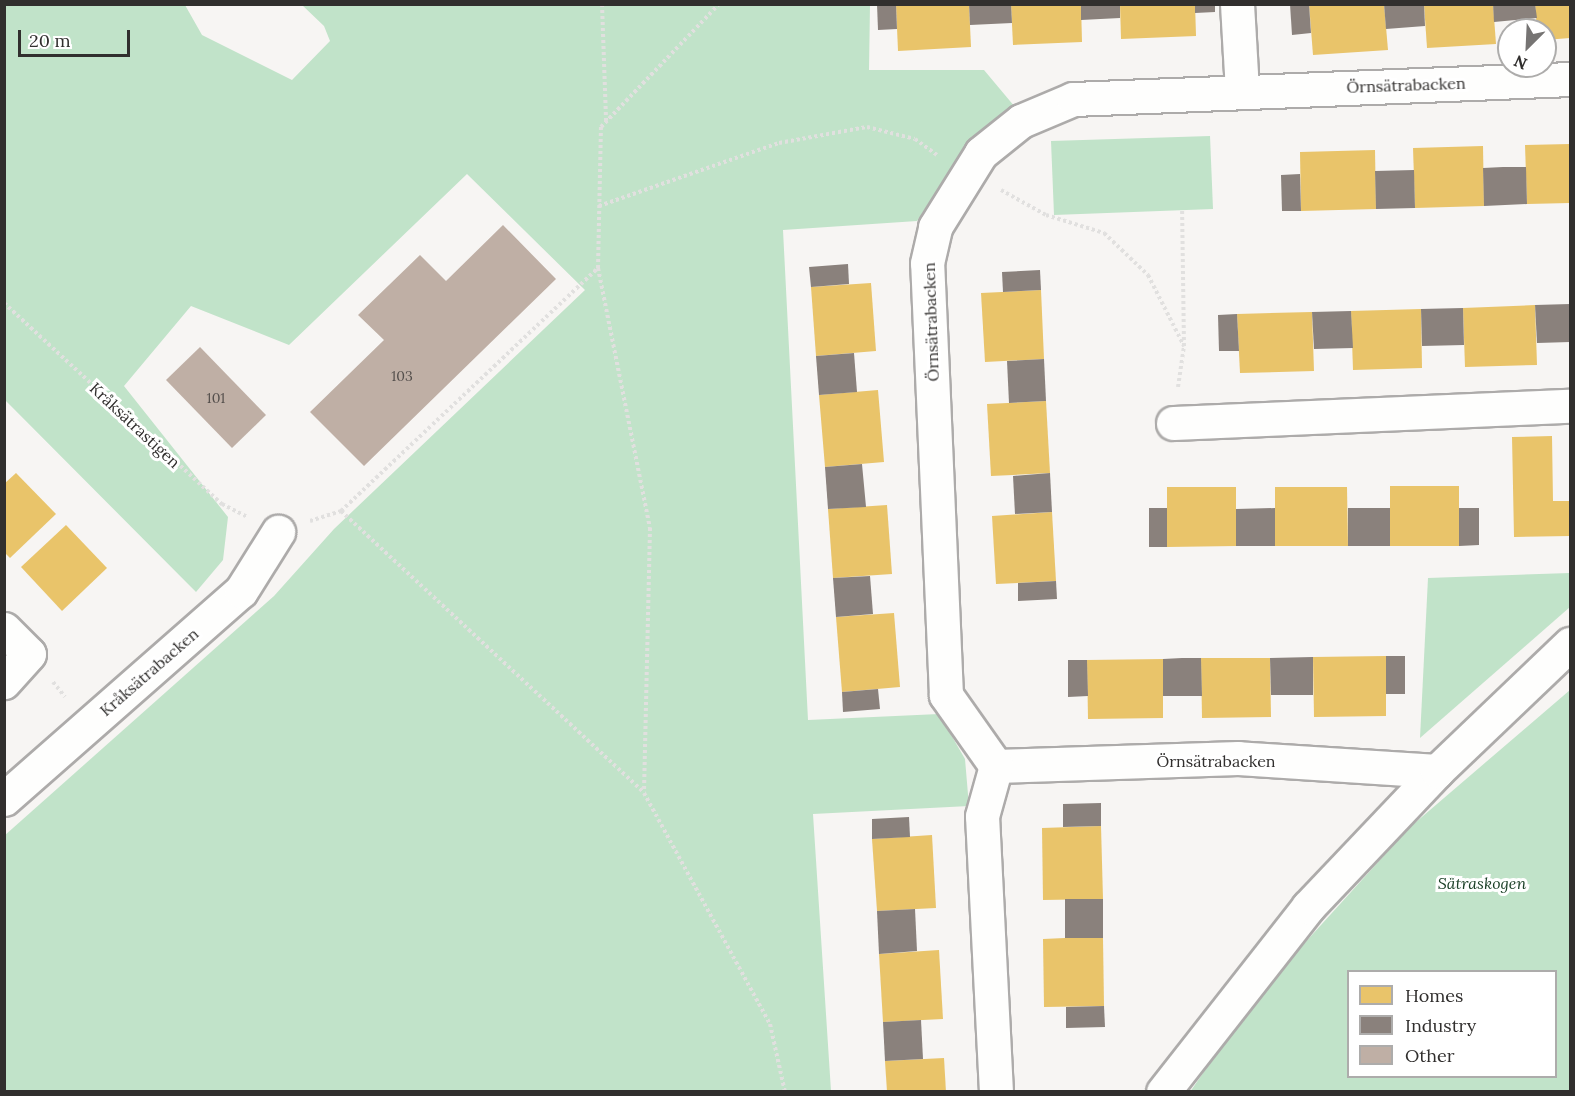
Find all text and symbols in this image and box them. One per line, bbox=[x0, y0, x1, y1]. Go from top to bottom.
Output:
scale bar bbox=[21, 18, 134, 56]
north arrow bbox=[1497, 18, 1557, 78]
text: 20 m bbox=[29, 29, 71, 52]
text: N bbox=[1511, 51, 1530, 74]
street label: Örnsätrabacken bbox=[1346, 73, 1466, 97]
street label: Örnsätrabacken bbox=[919, 262, 943, 382]
house number: 103 bbox=[391, 368, 413, 384]
street label: Kråksätrastigen bbox=[86, 378, 184, 472]
house number: 101 bbox=[207, 390, 225, 406]
street label: Kråksätrabacken bbox=[96, 624, 202, 720]
street label: Örnsätrabacken bbox=[1156, 751, 1276, 771]
park label: Sätraskogen bbox=[1438, 873, 1526, 893]
legend bbox=[1347, 970, 1557, 1078]
text: Homes bbox=[1405, 984, 1463, 1007]
text: Industry bbox=[1405, 1014, 1476, 1037]
text: Other bbox=[1405, 1044, 1455, 1067]

